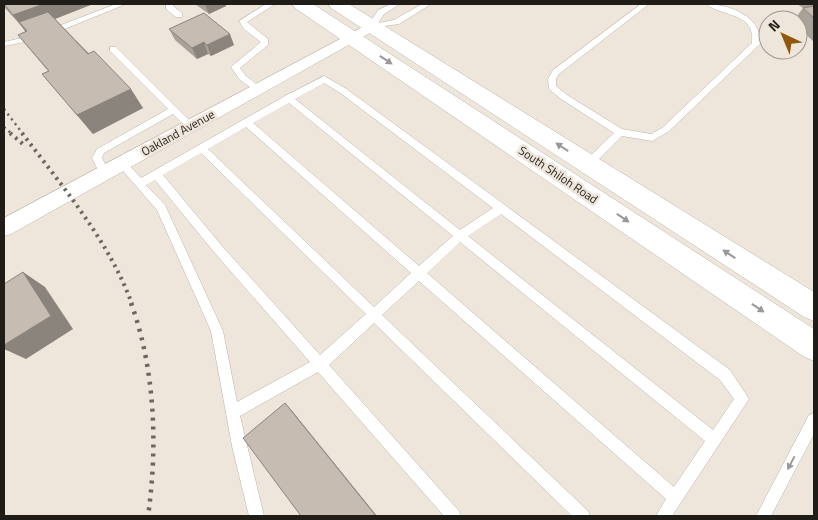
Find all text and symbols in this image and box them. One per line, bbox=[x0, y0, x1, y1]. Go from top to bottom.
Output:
north arrow bbox=[758, 10, 808, 60]
text: N bbox=[763, 14, 784, 36]
one-way arrow bbox=[379, 55, 392, 65]
street label: Oakland Avenue bbox=[138, 105, 218, 161]
street label: South Shiloh Road bbox=[515, 141, 602, 208]
one-way arrow bbox=[556, 143, 569, 152]
one-way arrow bbox=[616, 213, 629, 223]
one-way arrow bbox=[722, 249, 736, 258]
one-way arrow bbox=[751, 304, 764, 313]
one-way arrow bbox=[787, 456, 795, 471]

